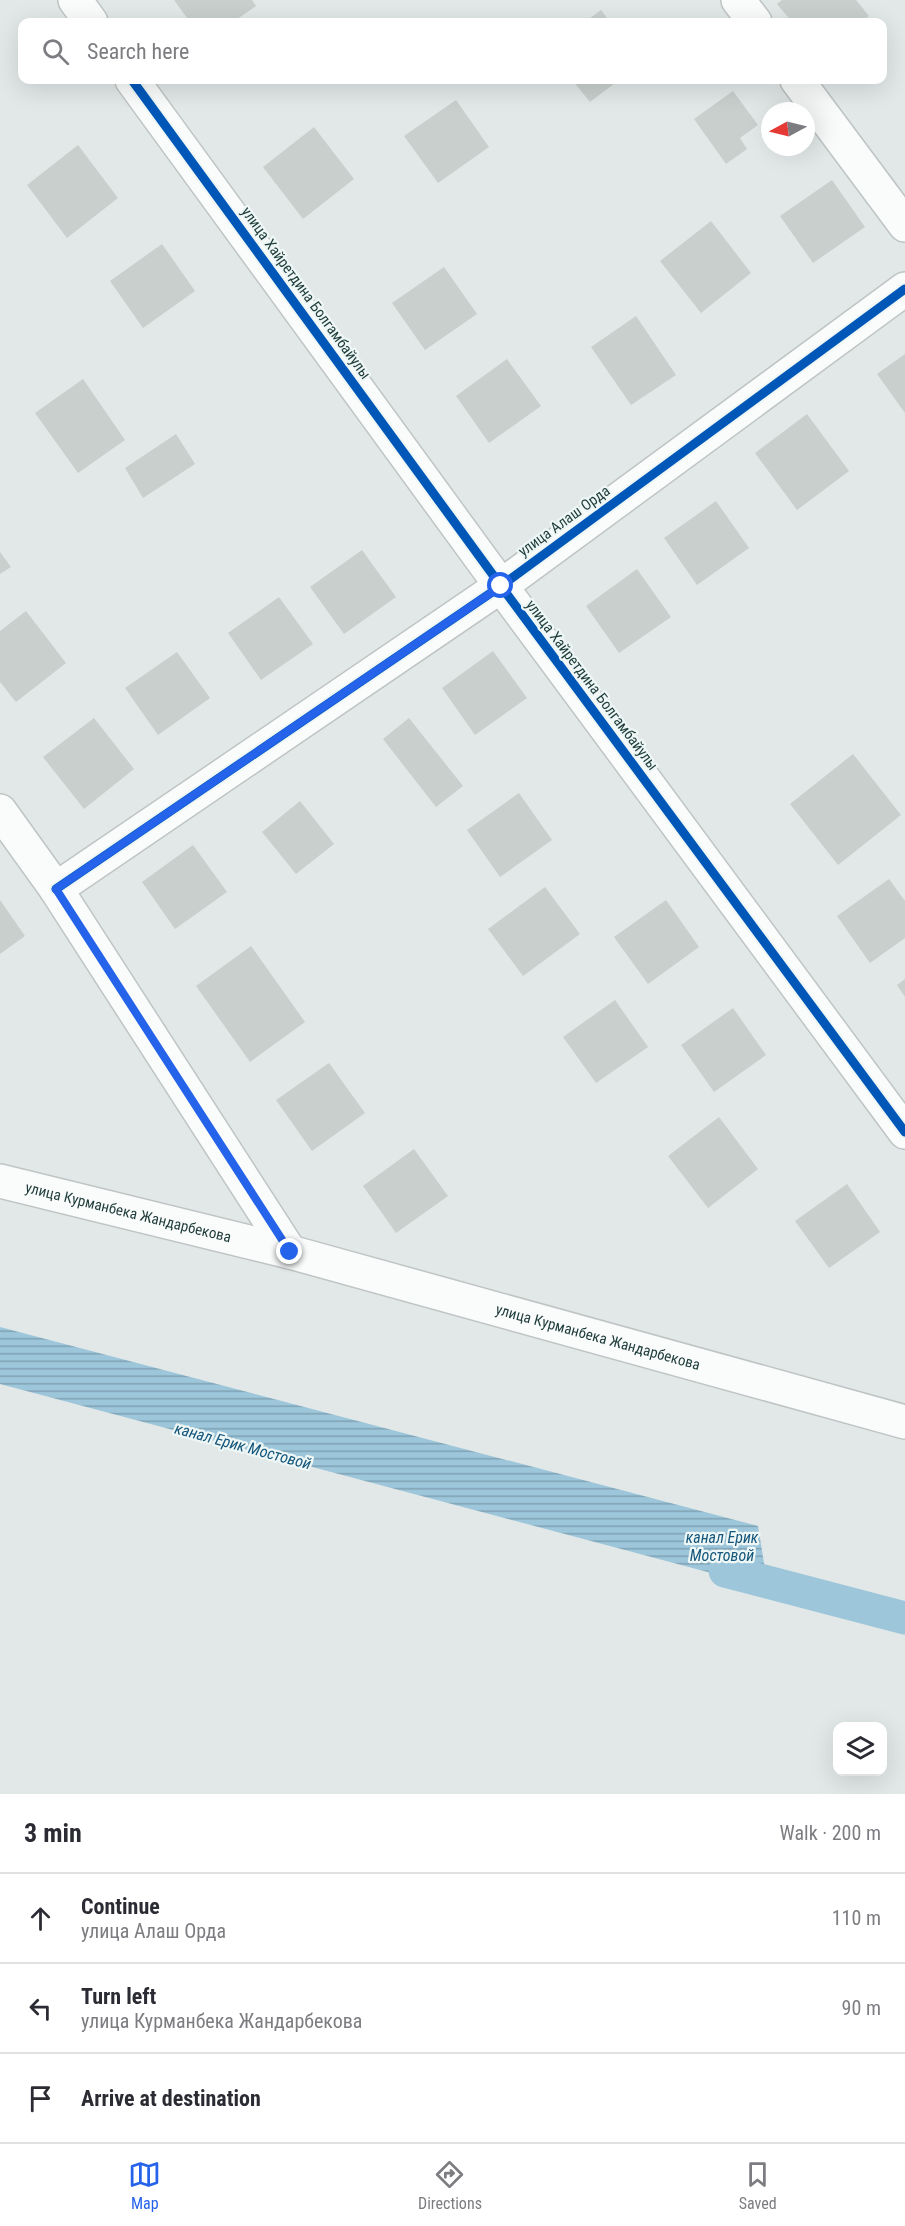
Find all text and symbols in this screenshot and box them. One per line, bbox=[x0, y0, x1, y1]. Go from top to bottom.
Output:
search box bbox=[18, 18, 887, 84]
icon: search bbox=[39, 35, 72, 68]
text: Search here bbox=[87, 39, 189, 64]
north arrow bbox=[761, 102, 815, 156]
street label: улица Хайретдина Болгамбайулы bbox=[237, 203, 375, 383]
street label: улица Алаш Орда bbox=[515, 482, 613, 560]
route start bbox=[487, 572, 513, 598]
street label: улица Хайретдина Болгамбайулы bbox=[522, 596, 662, 774]
street label: улица Курманбека Жандарбекова bbox=[23, 1179, 233, 1246]
route end bbox=[276, 1238, 302, 1264]
street label: улица Курманбека Жандарбекова bbox=[494, 1300, 702, 1374]
water label: канал Ерик Мостовой bbox=[173, 1419, 313, 1473]
water label: канал Ерик Мостовой bbox=[686, 1528, 759, 1565]
map controls bbox=[833, 1722, 887, 1776]
button: layers bbox=[833, 1722, 887, 1776]
text: 3 min bbox=[24, 1818, 82, 1848]
text: Walk · 200 m bbox=[780, 1821, 881, 1845]
text: Continue bbox=[81, 1894, 160, 1919]
icon: ahead bbox=[24, 1902, 57, 1935]
text: 110 m bbox=[832, 1906, 881, 1930]
text: улица Алаш Орда bbox=[81, 1919, 226, 1943]
text: Turn left bbox=[81, 1984, 156, 2009]
icon: left bbox=[24, 1992, 57, 2025]
text: 90 m bbox=[842, 1996, 881, 2020]
text: улица Курманбека Жандарбекова bbox=[81, 2009, 362, 2033]
icon: arrive bbox=[24, 2082, 57, 2115]
text: Arrive at destination bbox=[81, 2086, 261, 2111]
tab: Map bbox=[128, 2158, 161, 2213]
tab: Directions bbox=[418, 2158, 482, 2213]
tab: Saved bbox=[739, 2158, 777, 2213]

